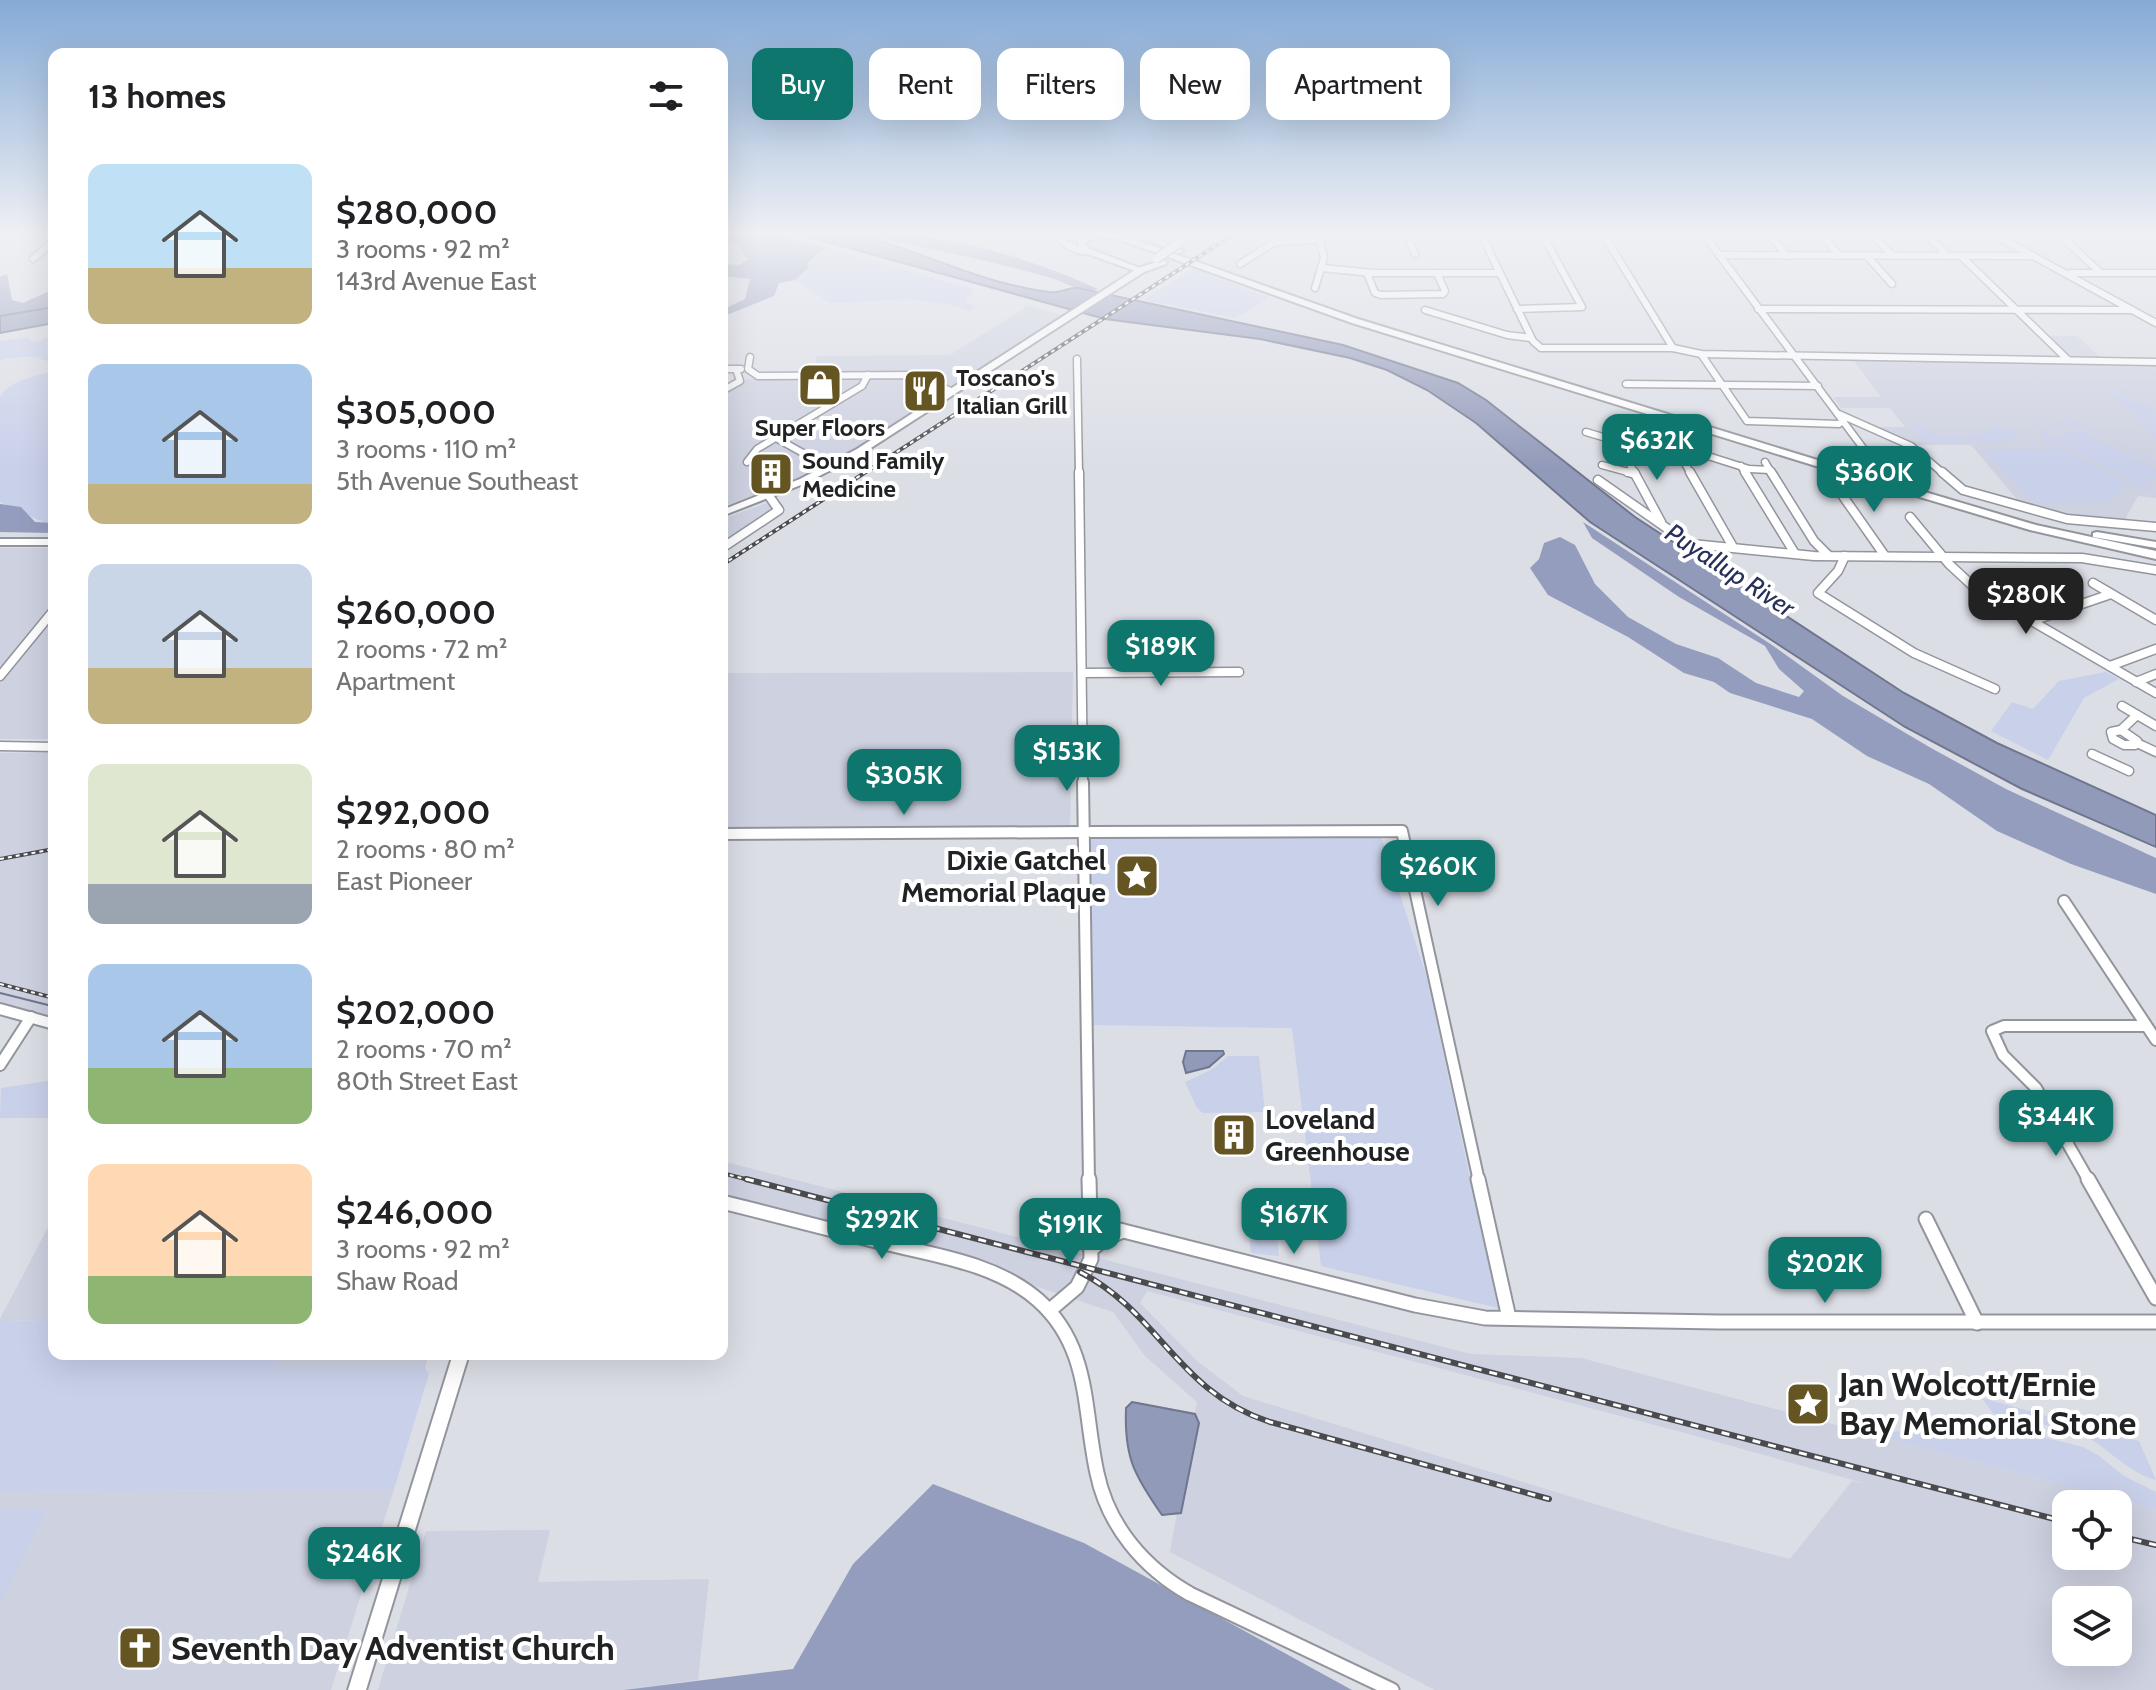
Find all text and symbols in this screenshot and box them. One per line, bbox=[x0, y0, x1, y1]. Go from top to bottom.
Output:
chip: Buy bbox=[752, 48, 853, 120]
chip: Rent bbox=[869, 48, 981, 120]
chip: Filters bbox=[997, 48, 1124, 120]
chip: New bbox=[1140, 48, 1250, 120]
chip: Apartment bbox=[1266, 48, 1450, 120]
icon: filters bbox=[644, 74, 688, 118]
text: 13 homes bbox=[88, 75, 226, 117]
text: $280,000 bbox=[336, 191, 497, 233]
icon: home bbox=[152, 196, 248, 292]
text: 3 rooms · 92 m² bbox=[336, 233, 510, 265]
text: 143rd Avenue East bbox=[336, 265, 536, 297]
shop icon: Super Floors bbox=[796, 361, 844, 409]
place label: Toscano's Italian Grill bbox=[956, 363, 1067, 420]
restaurant icon: Toscano's Italian Grill bbox=[901, 367, 949, 415]
text: $305,000 bbox=[336, 391, 496, 433]
icon: home bbox=[152, 396, 248, 492]
place label: Super Floors bbox=[755, 413, 885, 442]
pin: $632K bbox=[1601, 414, 1713, 482]
text: $632K bbox=[1620, 424, 1694, 456]
text: 3 rooms · 110 m² bbox=[336, 433, 516, 465]
place label: Sound Family Medicine bbox=[802, 446, 945, 503]
pin: $360K bbox=[1818, 446, 1930, 514]
building icon: Sound Family Medicine bbox=[747, 450, 795, 498]
text: $360K bbox=[1835, 456, 1913, 488]
text: 5th Avenue Southeast bbox=[336, 465, 578, 497]
water label: Puyallup River bbox=[1659, 516, 1801, 624]
pin: $280K bbox=[1970, 568, 2082, 636]
text: $280K bbox=[1986, 578, 2066, 610]
text: $260,000 bbox=[336, 591, 496, 633]
icon: home bbox=[152, 596, 248, 692]
pin: $189K bbox=[1105, 620, 1217, 688]
text: $189K bbox=[1125, 630, 1197, 662]
text: 2 rooms · 72 m² bbox=[336, 633, 507, 665]
text: Apartment bbox=[336, 665, 455, 697]
pin: $153K bbox=[1011, 725, 1123, 793]
text: $153K bbox=[1033, 735, 1101, 767]
pin: $305K bbox=[848, 749, 960, 817]
text: $305K bbox=[865, 759, 943, 791]
text: $292,000 bbox=[336, 791, 490, 833]
icon: home bbox=[152, 796, 248, 892]
text: 2 rooms · 80 m² bbox=[336, 833, 515, 865]
pin: $260K bbox=[1382, 840, 1494, 908]
place label: Dixie Gatchel Memorial Plaque bbox=[901, 843, 1106, 909]
text: $260K bbox=[1399, 850, 1477, 882]
place icon: Dixie Gatchel Memorial Plaque bbox=[1113, 852, 1161, 900]
text: East Pioneer bbox=[336, 865, 472, 897]
text: $202,000 bbox=[336, 991, 495, 1033]
icon: home bbox=[152, 996, 248, 1092]
text: 2 rooms · 70 m² bbox=[336, 1033, 512, 1065]
text: 80th Street East bbox=[336, 1065, 518, 1097]
pin: $344K bbox=[2000, 1090, 2112, 1158]
text: $344K bbox=[2017, 1100, 2095, 1132]
place label: Loveland Greenhouse bbox=[1265, 1102, 1410, 1168]
building icon: Loveland Greenhouse bbox=[1210, 1111, 1258, 1159]
pin: $167K bbox=[1238, 1188, 1350, 1256]
text: $246,000 bbox=[336, 1191, 494, 1233]
pin: $292K bbox=[826, 1193, 938, 1261]
icon: home bbox=[152, 1196, 248, 1292]
pin: $191K bbox=[1014, 1198, 1126, 1266]
text: $167K bbox=[1260, 1198, 1328, 1230]
text: $292K bbox=[845, 1203, 919, 1235]
text: $191K bbox=[1037, 1208, 1103, 1240]
text: 3 rooms · 92 m² bbox=[336, 1233, 510, 1265]
pin: $202K bbox=[1769, 1237, 1881, 1305]
text: $202K bbox=[1786, 1247, 1864, 1279]
text: Shaw Road bbox=[336, 1265, 458, 1297]
place label: Jan Wolcott/Ernie Bay Memorial Stone bbox=[1838, 1363, 2136, 1444]
place icon: Jan Wolcott/Ernie Bay Memorial Stone bbox=[1784, 1380, 1832, 1428]
map controls bbox=[2052, 1490, 2132, 1666]
button: locate bbox=[2052, 1490, 2132, 1570]
pin: $246K bbox=[308, 1527, 420, 1595]
text: $246K bbox=[326, 1537, 402, 1569]
button: layers bbox=[2052, 1586, 2132, 1666]
church icon: Seventh Day Adventist Church bbox=[116, 1624, 164, 1672]
place label: Seventh Day Adventist Church bbox=[171, 1627, 615, 1669]

